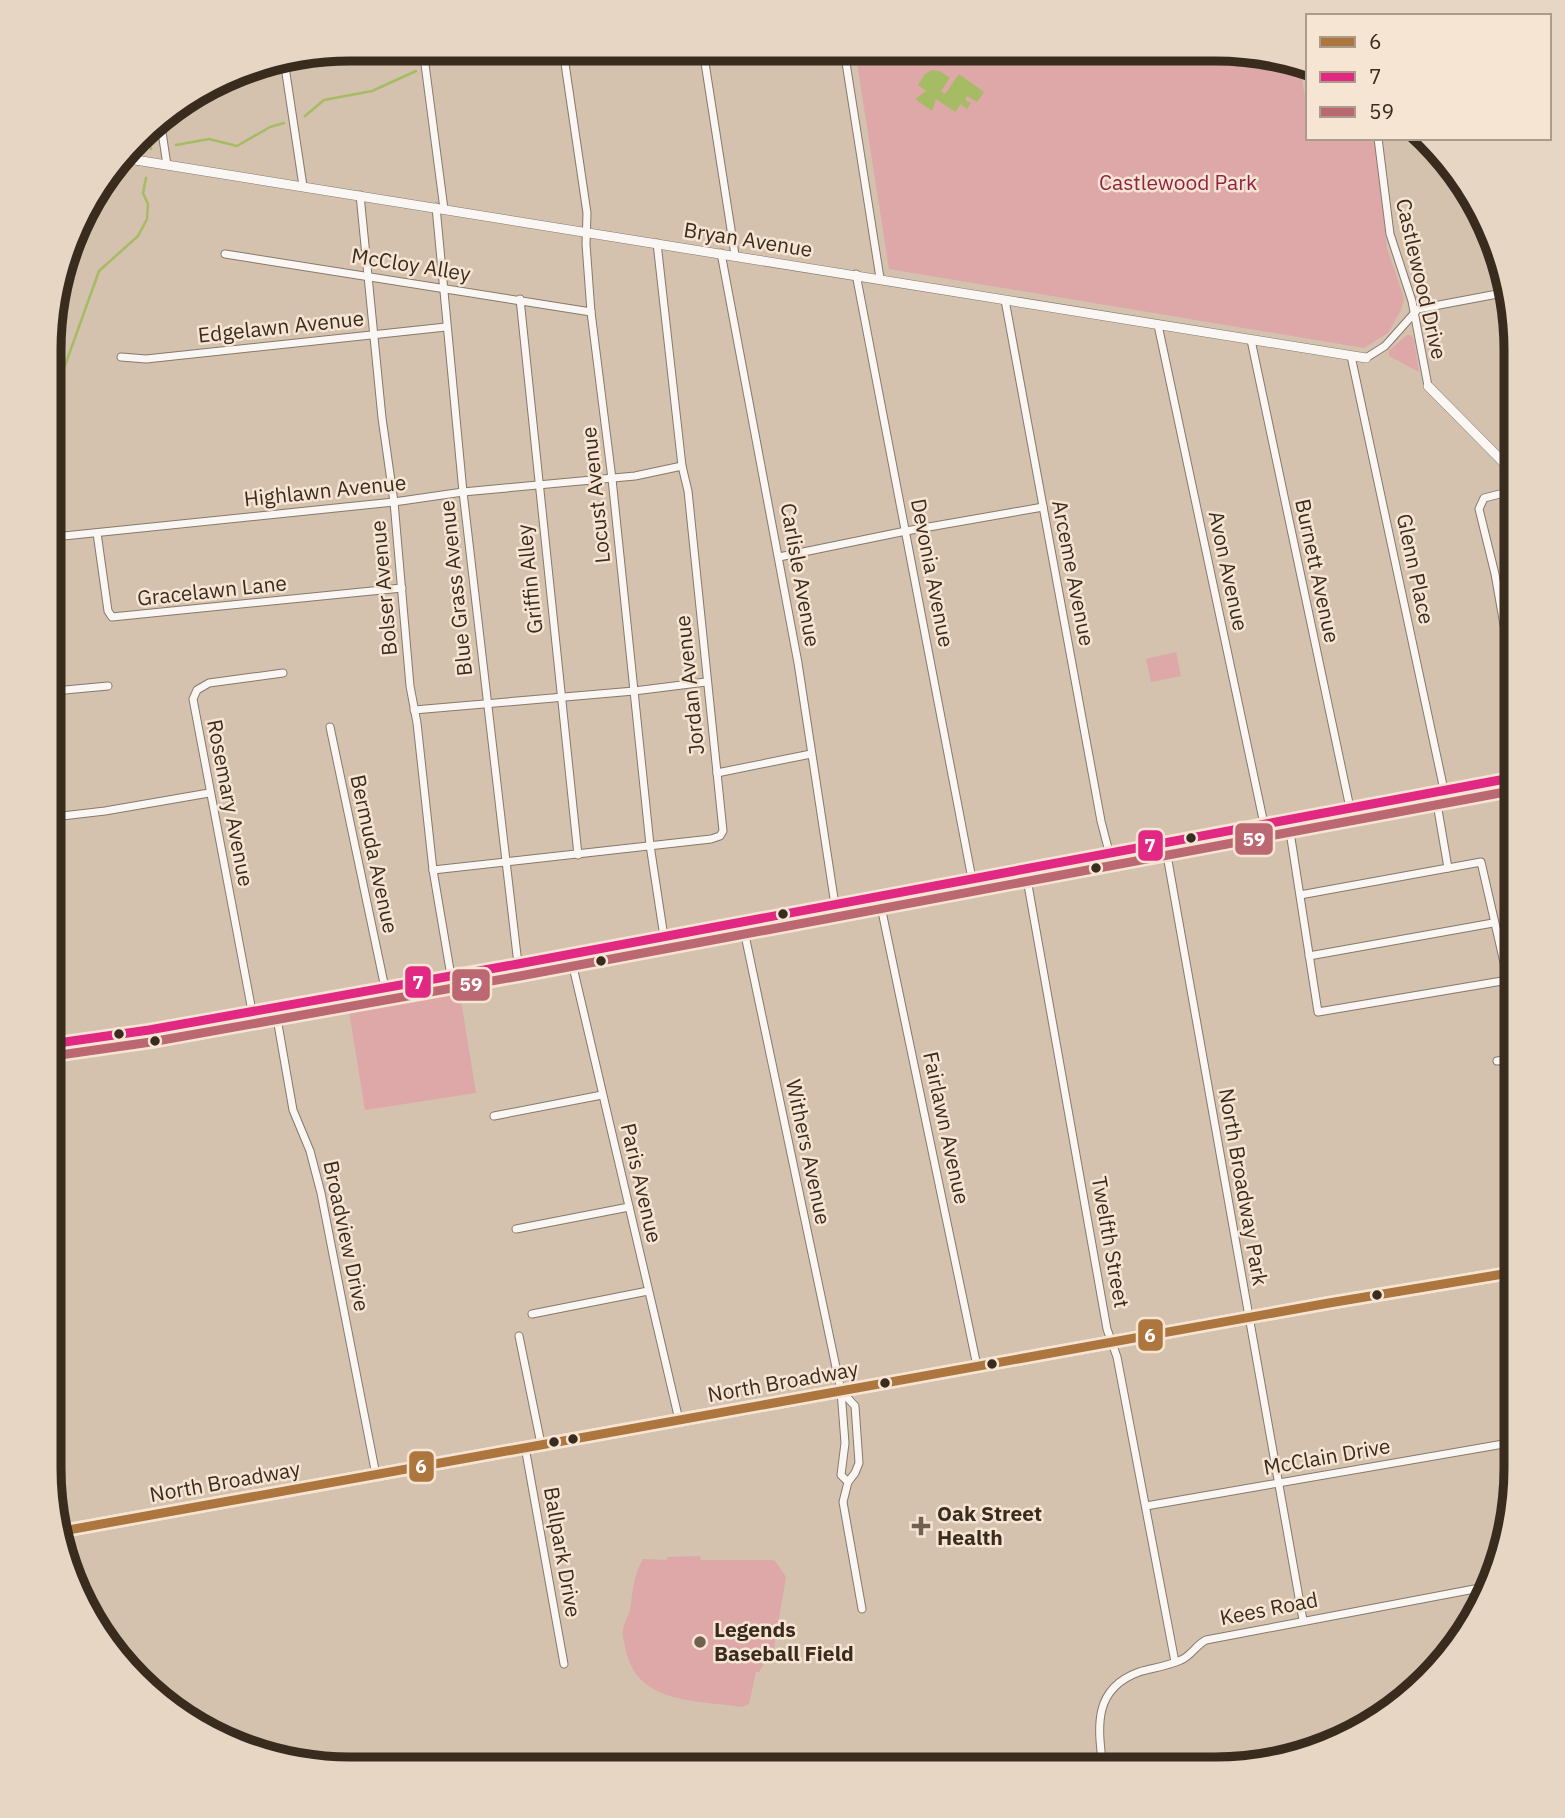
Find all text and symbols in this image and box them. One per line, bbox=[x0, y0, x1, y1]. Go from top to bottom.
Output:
legend bbox=[1306, 14, 1551, 140]
text: 6 bbox=[1369, 27, 1382, 55]
text: 7 bbox=[1369, 62, 1382, 90]
text: 59 bbox=[1369, 97, 1394, 125]
park label: Castlewood Park bbox=[1099, 168, 1257, 196]
street label: Castlewood Drive bbox=[1390, 196, 1454, 362]
street label: Bryan Avenue bbox=[682, 215, 815, 263]
street label: McCloy Alley bbox=[350, 241, 473, 287]
street label: Edgelawn Avenue bbox=[197, 303, 365, 349]
street label: Locust Avenue bbox=[574, 425, 616, 565]
street label: Highlawn Avenue bbox=[242, 468, 407, 512]
street label: Devonia Avenue bbox=[905, 496, 961, 650]
street label: Burnett Avenue bbox=[1289, 496, 1347, 645]
street label: Arceme Avenue bbox=[1046, 498, 1102, 648]
street label: Blue Grass Avenue bbox=[432, 499, 478, 677]
street label: Carlisle Avenue bbox=[775, 501, 827, 649]
street label: Avon Avenue bbox=[1203, 508, 1255, 633]
street label: Glenn Place bbox=[1391, 511, 1441, 627]
street label: Bolser Avenue bbox=[363, 519, 403, 657]
street label: Griffin Alley bbox=[509, 523, 549, 635]
street label: Gracelawn Lane bbox=[136, 568, 288, 612]
street label: Jordan Avenue bbox=[668, 614, 710, 756]
street label: Rosemary Avenue bbox=[201, 717, 261, 889]
street label: Bermuda Avenue bbox=[344, 772, 405, 936]
line badge: 59 bbox=[1234, 822, 1274, 856]
text: 59 bbox=[1243, 827, 1265, 851]
line badge: 7 bbox=[1137, 829, 1164, 862]
unlabelled marker bbox=[1184, 831, 1198, 845]
text: 7 bbox=[1144, 833, 1156, 857]
unlabelled marker bbox=[1089, 861, 1103, 875]
unlabelled marker bbox=[776, 907, 790, 921]
unlabelled marker bbox=[594, 954, 608, 968]
line badge: 7 bbox=[404, 965, 432, 999]
line badge: 59 bbox=[451, 968, 491, 1002]
text: 7 bbox=[412, 970, 424, 994]
text: 59 bbox=[460, 972, 482, 996]
unlabelled marker bbox=[112, 1027, 126, 1041]
unlabelled marker bbox=[148, 1034, 162, 1048]
street label: Fairlawn Avenue bbox=[917, 1049, 977, 1207]
street label: Withers Avenue bbox=[780, 1077, 838, 1227]
street label: North Broadway Park bbox=[1213, 1086, 1275, 1288]
street label: Paris Avenue bbox=[615, 1120, 669, 1245]
street label: Broadview Drive bbox=[317, 1158, 377, 1314]
street label: Twelfth Street bbox=[1086, 1174, 1136, 1310]
unlabelled marker bbox=[1370, 1288, 1384, 1302]
line badge: 6 bbox=[1137, 1318, 1164, 1352]
text: 6 bbox=[1144, 1323, 1156, 1347]
street label: North Broadway bbox=[705, 1354, 861, 1408]
unlabelled marker bbox=[985, 1357, 999, 1371]
unlabelled marker bbox=[878, 1376, 892, 1390]
street label: McClain Drive bbox=[1261, 1431, 1393, 1481]
unlabelled marker bbox=[566, 1432, 580, 1446]
unlabelled marker bbox=[547, 1435, 561, 1449]
line badge: 6 bbox=[408, 1450, 435, 1483]
street label: North Broadway bbox=[147, 1454, 303, 1508]
text: 6 bbox=[415, 1454, 427, 1478]
street label: Ballpark Drive bbox=[538, 1484, 588, 1619]
place label: Oak Street Health bbox=[937, 1499, 1042, 1551]
marker: Oak Street Health bbox=[911, 1516, 931, 1536]
street label: Kees Road bbox=[1217, 1585, 1320, 1631]
place label: Legends Baseball Field bbox=[714, 1615, 854, 1667]
marker: Legends Baseball Field bbox=[692, 1634, 708, 1650]

